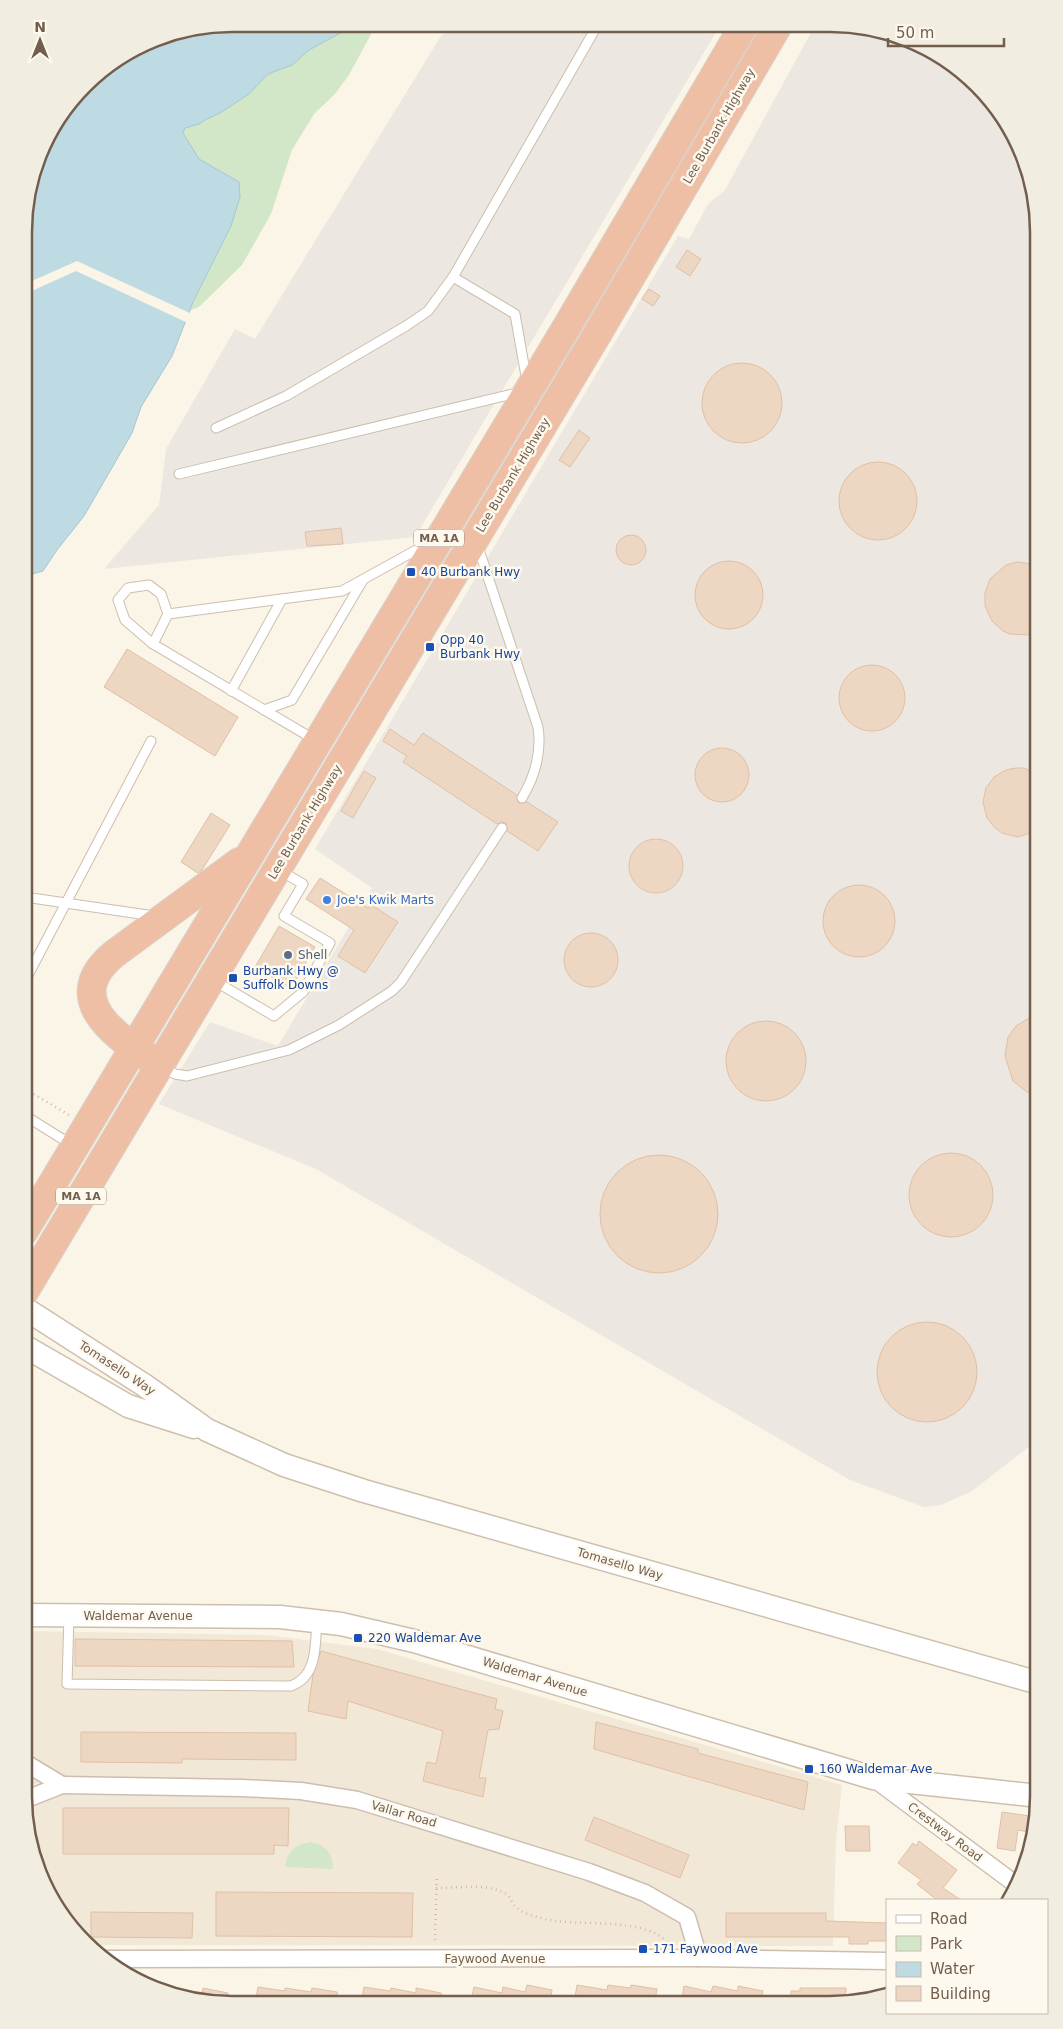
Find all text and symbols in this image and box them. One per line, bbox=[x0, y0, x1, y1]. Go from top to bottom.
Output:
north arrow bbox=[15, 15, 65, 65]
scale bar bbox=[888, 15, 1004, 47]
text: N bbox=[34, 19, 46, 35]
text: 50 m bbox=[896, 24, 934, 42]
street label: Lee Burbank Highway bbox=[680, 66, 758, 186]
street label: Lee Burbank Highway bbox=[473, 415, 553, 535]
road number: MA 1A bbox=[414, 530, 464, 546]
place label: 40 Burbank Hwy bbox=[421, 565, 520, 579]
marker: 40 Burbank Hwy bbox=[405, 566, 417, 578]
place label: Opp 40 Burbank Hwy bbox=[440, 633, 520, 661]
marker: Opp 40 Burbank Hwy bbox=[424, 641, 436, 653]
street label: Lee Burbank Highway bbox=[265, 762, 345, 882]
place label: Joe's Kwik Marts bbox=[336, 893, 434, 907]
marker: Joe's Kwik Marts bbox=[321, 894, 333, 906]
place label: Shell bbox=[298, 948, 327, 962]
marker: Shell bbox=[282, 949, 294, 961]
place label: Burbank Hwy @ Suffolk Downs bbox=[243, 964, 339, 992]
marker: Burbank Hwy @ Suffolk Downs bbox=[227, 972, 239, 984]
road number: MA 1A bbox=[56, 1188, 106, 1204]
street label: Tomasello Way bbox=[75, 1337, 158, 1398]
street label: Tomasello Way bbox=[574, 1545, 665, 1583]
street label: Waldemar Avenue bbox=[83, 1609, 193, 1623]
place label: 220 Waldemar Ave bbox=[368, 1631, 481, 1645]
marker: 220 Waldemar Ave bbox=[352, 1632, 364, 1644]
street label: Waldemar Avenue bbox=[481, 1654, 589, 1700]
place label: 160 Waldemar Ave bbox=[819, 1762, 932, 1776]
marker: 160 Waldemar Ave bbox=[803, 1763, 815, 1775]
street label: Vallar Road bbox=[370, 1798, 438, 1830]
street label: Crestway Road bbox=[905, 1799, 985, 1865]
legend bbox=[886, 1899, 1048, 2014]
text: Road bbox=[930, 1910, 968, 1928]
text: Park bbox=[930, 1935, 963, 1953]
place label: 171 Faywood Ave bbox=[653, 1942, 758, 1956]
marker: 171 Faywood Ave bbox=[637, 1943, 649, 1955]
street label: Faywood Avenue bbox=[445, 1952, 545, 1966]
text: Water bbox=[930, 1960, 975, 1978]
text: Building bbox=[930, 1985, 991, 2003]

